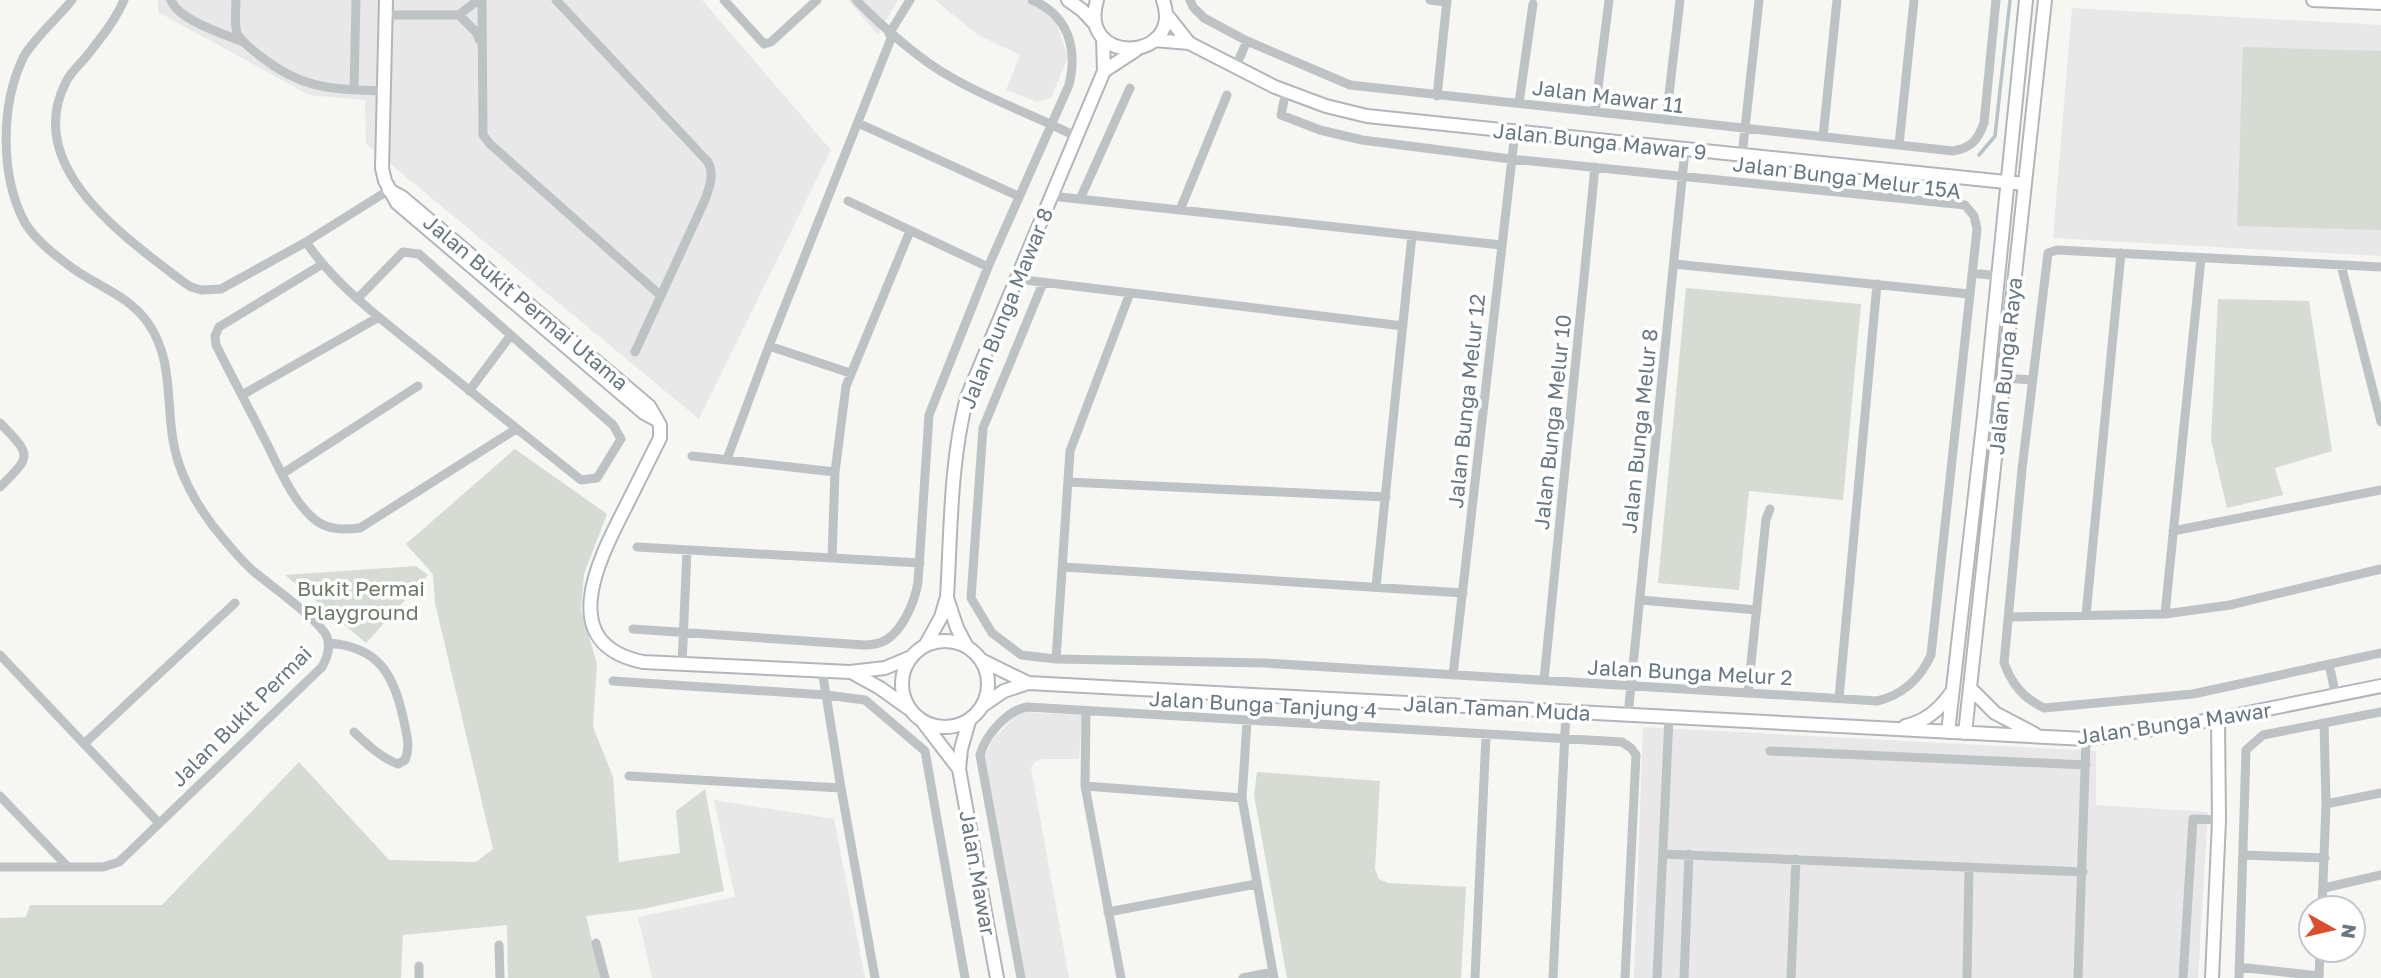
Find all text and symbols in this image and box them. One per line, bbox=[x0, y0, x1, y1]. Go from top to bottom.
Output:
street label: Jalan Mawar 11 bbox=[1531, 74, 1685, 118]
street label: Jalan Bunga Mawar 9 bbox=[1492, 117, 1708, 165]
street label: Jalan Bunga Melur 15A bbox=[1732, 150, 1962, 204]
street label: Jalan Bunga Mawar 8 bbox=[954, 204, 1058, 412]
street label: Jalan Bukit Permai Utama bbox=[418, 209, 634, 395]
street label: Jalan Bunga Raya bbox=[1983, 276, 2027, 456]
street label: Jalan Bunga Melur 12 bbox=[1442, 292, 1490, 510]
street label: Jalan Bunga Melur 10 bbox=[1528, 313, 1576, 531]
street label: Jalan Bunga Melur 8 bbox=[1615, 327, 1663, 535]
park label: Bukit Permai Playground bbox=[297, 575, 425, 625]
street label: Jalan Bukit Permai bbox=[165, 640, 317, 792]
street label: Jalan Bunga Melur 2 bbox=[1587, 654, 1793, 690]
street label: Jalan Bunga Tanjung 4 bbox=[1148, 685, 1378, 723]
street label: Jalan Taman Muda bbox=[1403, 690, 1591, 726]
street label: Jalan Bunga Mawar bbox=[2075, 696, 2273, 750]
street label: Jalan Mawar bbox=[954, 808, 1002, 938]
north arrow bbox=[2297, 894, 2367, 964]
text: N bbox=[2337, 923, 2362, 940]

